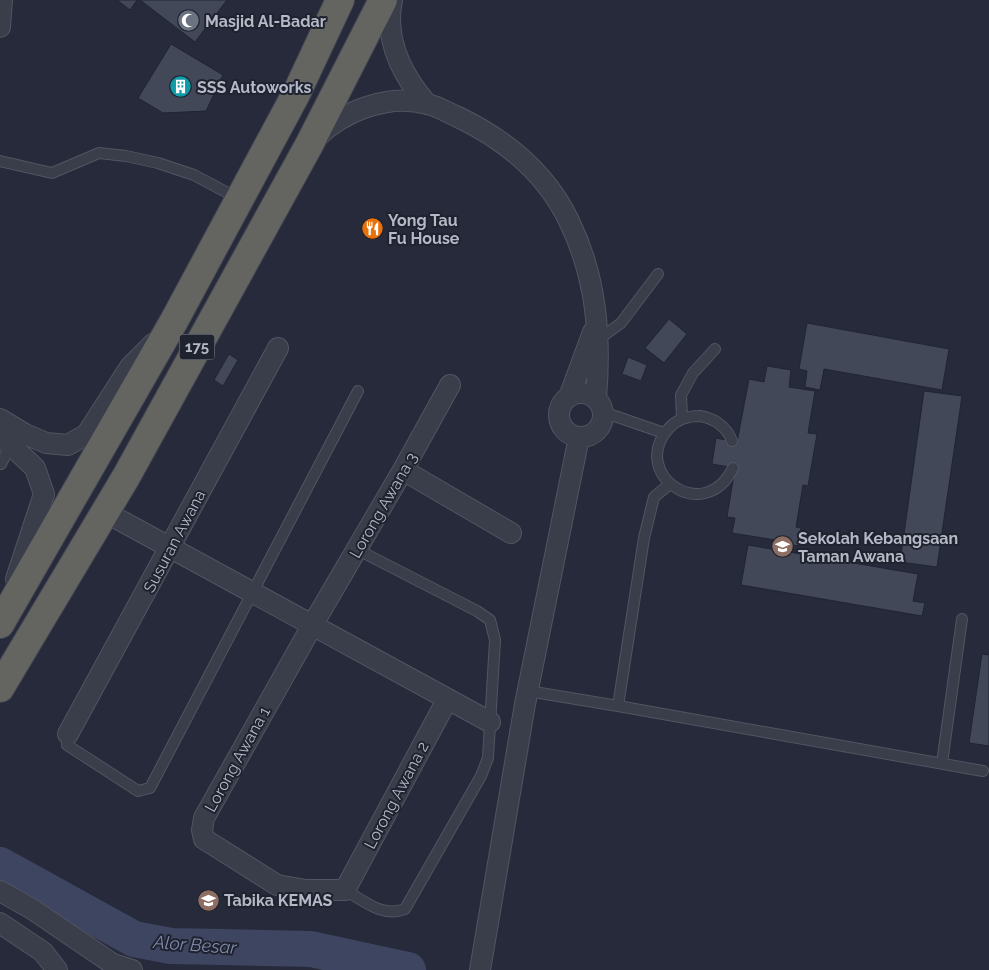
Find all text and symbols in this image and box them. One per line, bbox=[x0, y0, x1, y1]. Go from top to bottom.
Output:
mosque icon: Masjid Al-Badar bbox=[177, 9, 201, 33]
place label: Masjid Al-Badar bbox=[205, 12, 326, 31]
building icon: SSS Autoworks bbox=[169, 75, 193, 99]
place label: SSS Autoworks bbox=[197, 78, 312, 97]
place label: Yong Tau Fu House bbox=[388, 211, 460, 248]
restaurant icon: Yong Tau Fu House bbox=[360, 217, 384, 241]
road number: 175 bbox=[180, 334, 214, 360]
street label: Lorong Awana 3 bbox=[346, 449, 421, 561]
street label: Susuran Awana bbox=[139, 487, 209, 596]
place label: Sekolah Kebangsaan Taman Awana bbox=[798, 529, 958, 566]
school or university icon: Sekolah Kebangsaan Taman Awana bbox=[770, 535, 794, 559]
street label: Lorong Awana 1 bbox=[201, 703, 274, 815]
street label: Lorong Awana 2 bbox=[360, 738, 433, 852]
school or university icon: Tabika KEMAS bbox=[196, 888, 220, 912]
place label: Tabika KEMAS bbox=[224, 891, 333, 910]
water label: Alor Besar bbox=[152, 931, 238, 958]

